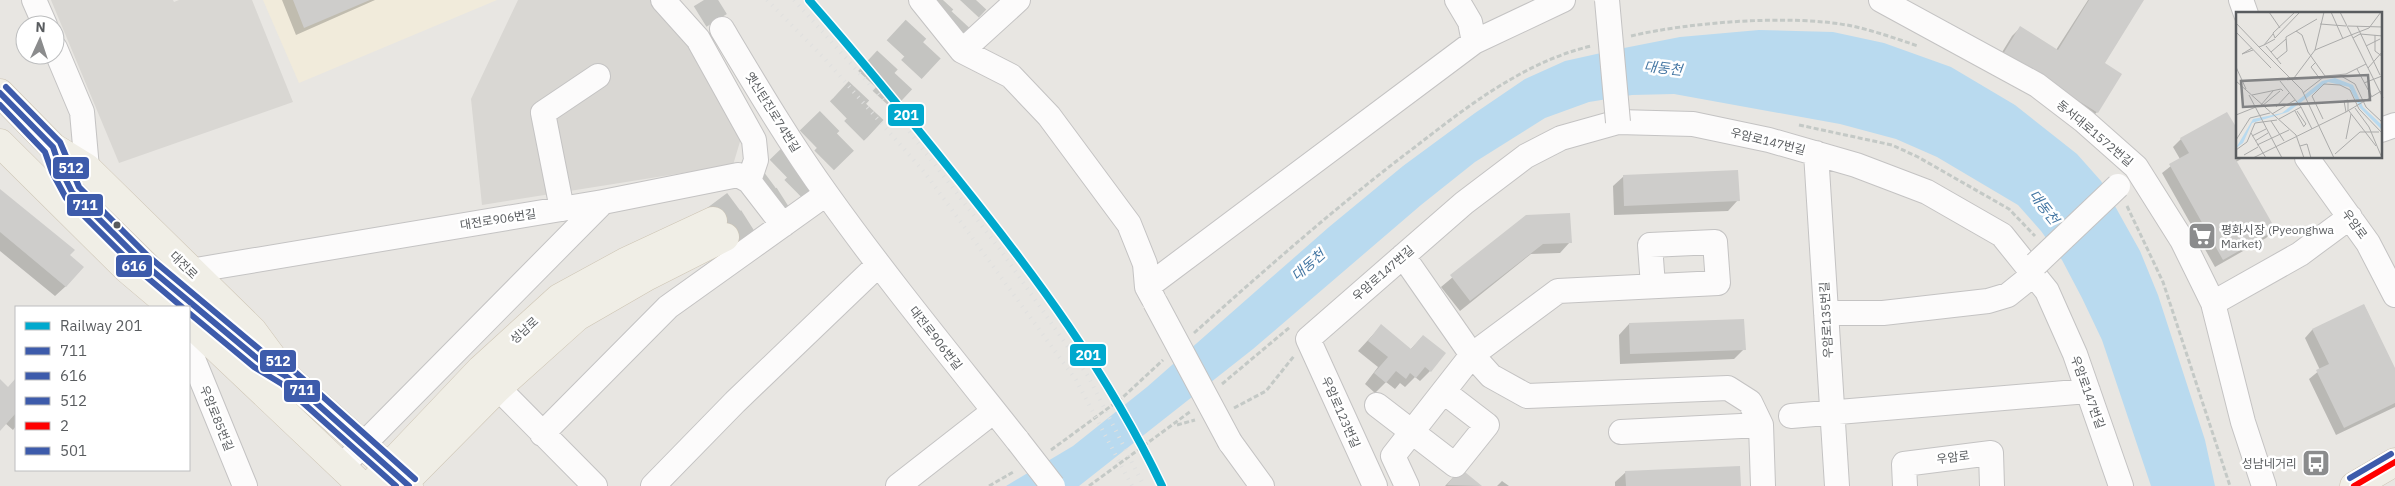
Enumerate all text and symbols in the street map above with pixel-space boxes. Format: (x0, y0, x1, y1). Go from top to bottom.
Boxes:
inset map (2236, 12, 2382, 159)
north arrow (15, 15, 65, 65)
text: N (35, 18, 46, 36)
water label: 대동천 (1643, 57, 1684, 79)
street label: 옛신탄진로74번길 (742, 69, 804, 155)
street label: 동서대로1572번길 (2054, 97, 2136, 169)
line badge: 201 (887, 103, 925, 127)
text: 201 (893, 106, 919, 124)
street label: 우암로147번길 (1729, 124, 1807, 158)
line badge: 512 (52, 156, 90, 180)
text: 512 (58, 159, 84, 177)
water label: 대동천 (2025, 186, 2064, 229)
line badge: 711 (66, 193, 104, 217)
text: 711 (72, 196, 98, 214)
street label: 대전로906번길 (459, 206, 537, 232)
street label: 우암로 (2339, 206, 2371, 242)
unlabelled marker (112, 220, 122, 230)
supermarket icon: 평화시장 (Pyeonghwa Market) (2187, 221, 2217, 251)
place label: 평화시장 (Pyeonghwa Market) (2221, 222, 2335, 251)
street label: 우암로147번길 (1349, 242, 1417, 304)
water label: 대동천 (1288, 245, 1329, 284)
street label: 대전로 (167, 248, 201, 282)
line badge: 616 (115, 254, 153, 278)
text: 616 (121, 257, 147, 275)
street label: 우암로135번길 (1817, 281, 1835, 359)
street label: 대전로906번길 (906, 303, 966, 373)
legend (15, 306, 190, 471)
street label: 성남로 (507, 313, 541, 347)
text: Railway 201 (60, 316, 143, 335)
text: 711 (60, 341, 87, 360)
line badge: 201 (1069, 343, 1107, 367)
text: 201 (1075, 346, 1101, 364)
line badge: 512 (259, 349, 297, 373)
text: 512 (265, 352, 291, 370)
street label: 우암로147번길 (2068, 353, 2108, 431)
text: 616 (60, 366, 87, 385)
street label: 우암로123번길 (1319, 374, 1363, 450)
line badge: 711 (283, 379, 321, 403)
text: 711 (289, 381, 315, 399)
street label: 우암로85번길 (197, 383, 237, 453)
text: 512 (60, 391, 87, 410)
text: 2 (60, 416, 69, 435)
text: 501 (60, 441, 87, 460)
street label: 우암로 (1936, 448, 1970, 466)
bus stop icon: 성남네거리 (2301, 448, 2331, 478)
place label: 성남네거리 (2242, 456, 2297, 471)

